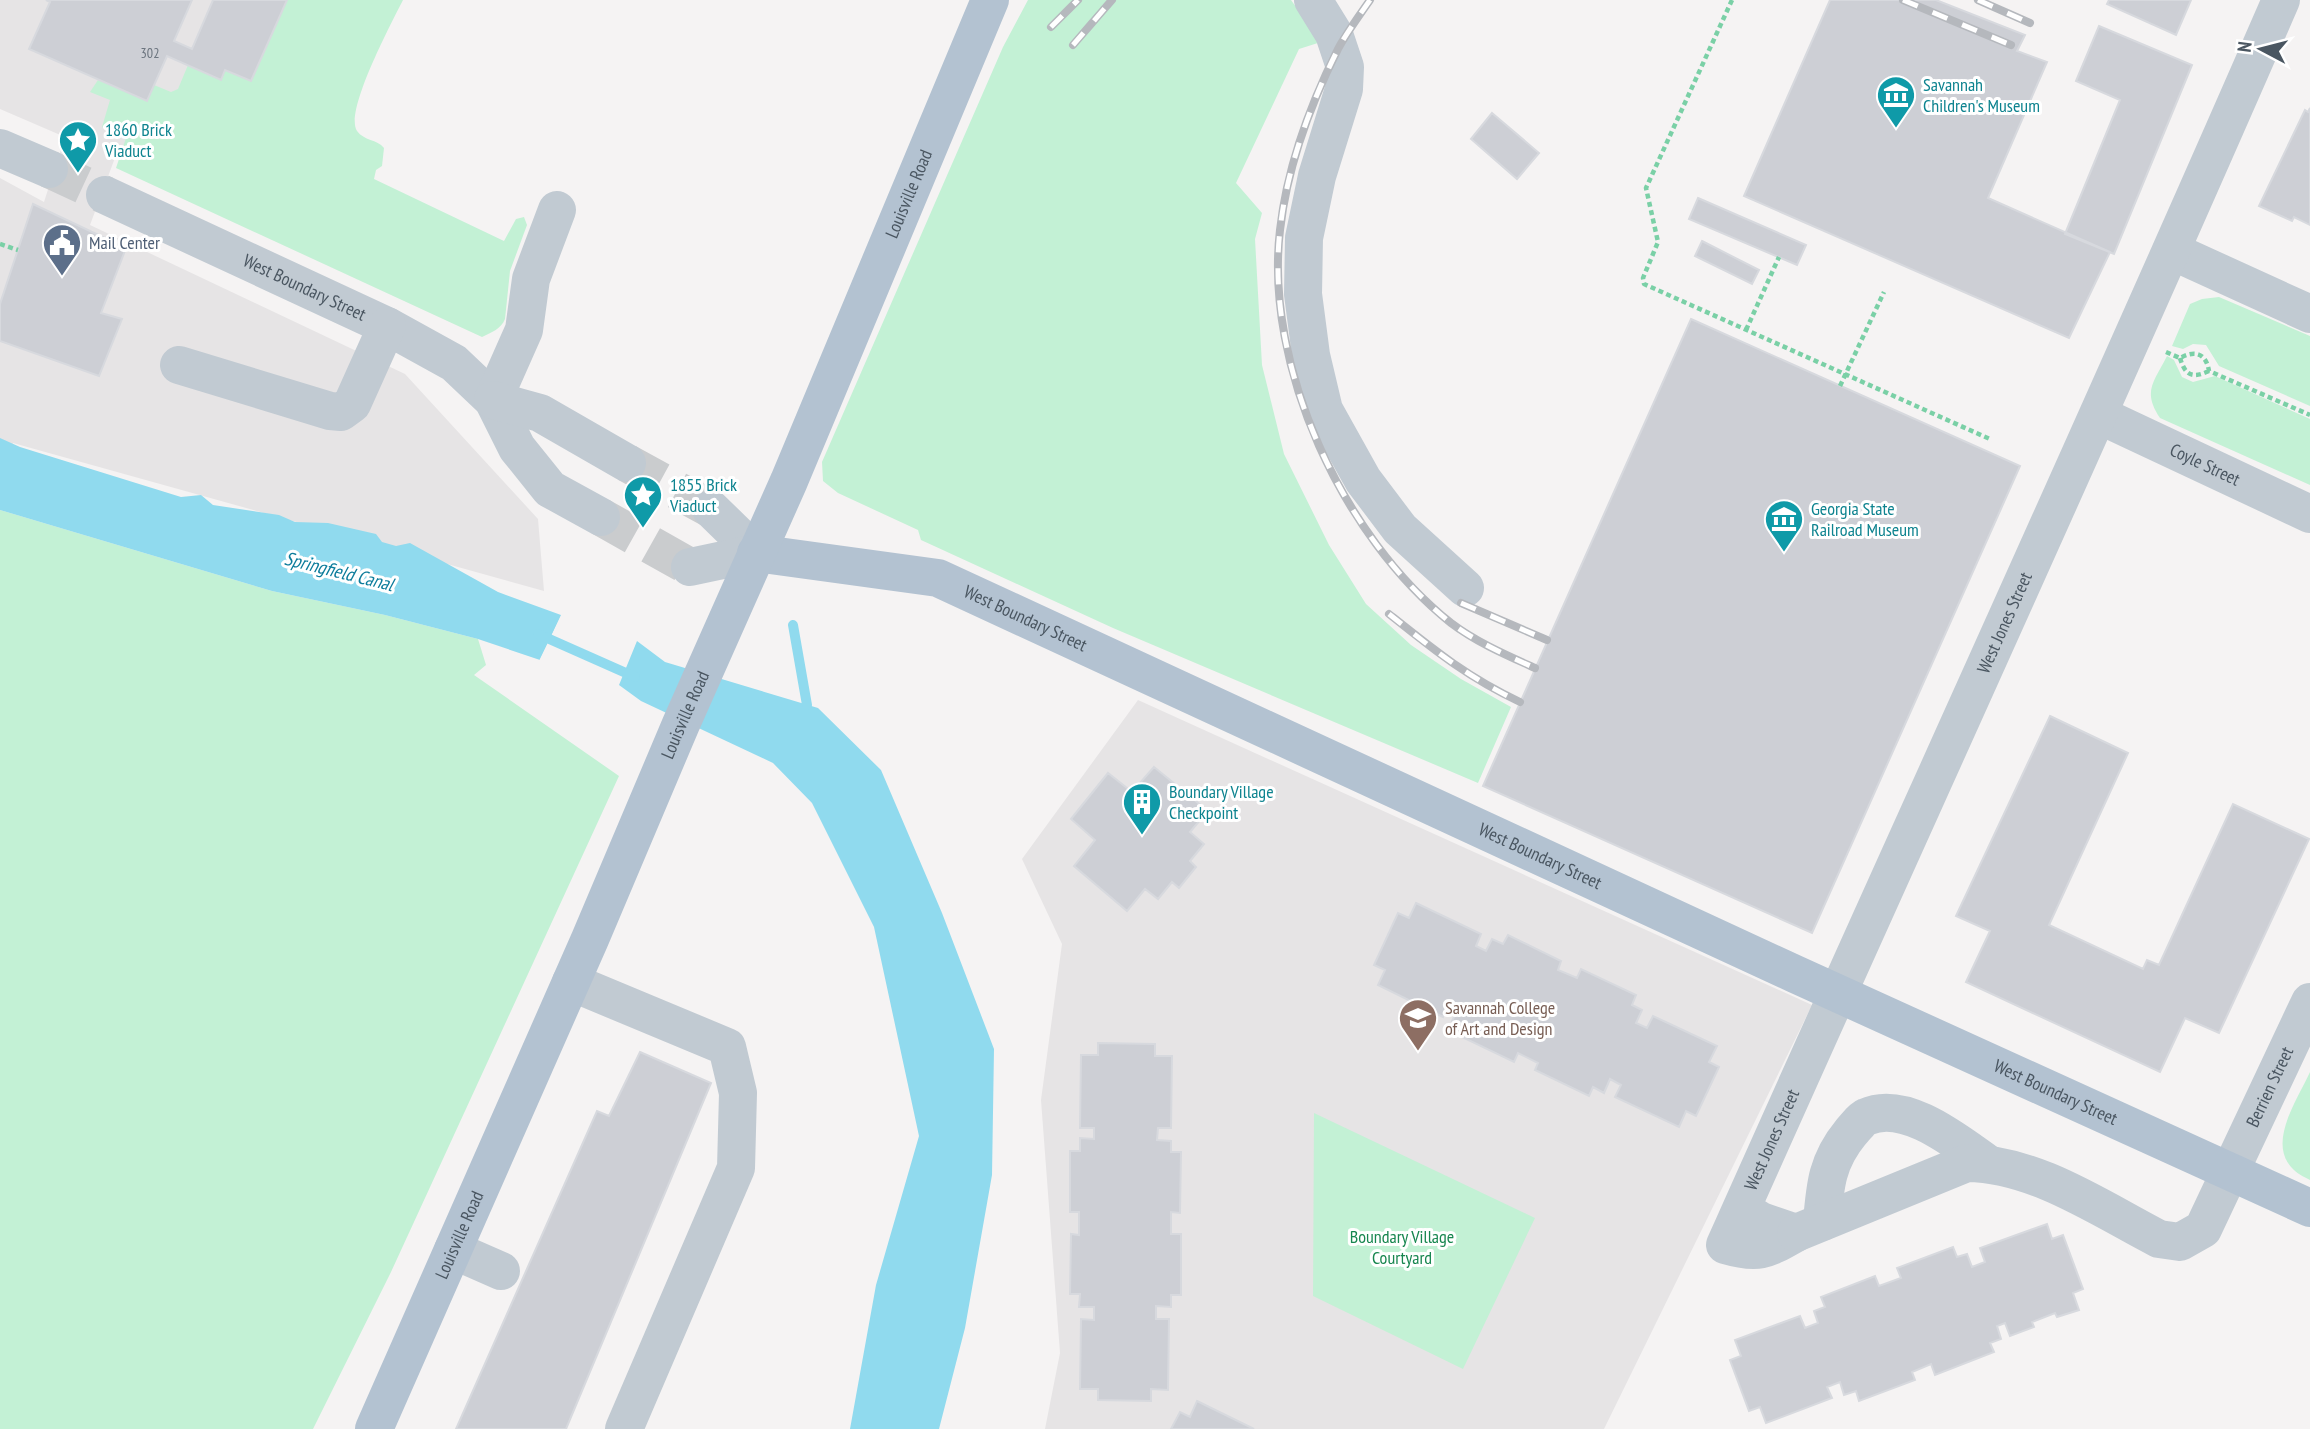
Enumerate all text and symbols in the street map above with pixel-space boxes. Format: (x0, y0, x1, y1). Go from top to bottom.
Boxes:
north arrow (2226, 14, 2296, 84)
text: N (2232, 40, 2257, 53)
house number: 302 (141, 44, 159, 62)
place label: Savannah Children's Museum (1923, 73, 2040, 117)
museum icon: Savannah Children's Museum (1875, 74, 1917, 129)
place label: 1860 Brick Viaduct (104, 118, 172, 162)
place icon: 1860 Brick Viaduct (57, 119, 99, 174)
street label: Louisville Road (880, 146, 937, 241)
public building icon: Mail Center (41, 222, 83, 277)
place label: Mail Center (89, 231, 160, 254)
street label: West Boundary Street (240, 249, 370, 326)
street label: Coyle Street (2166, 438, 2244, 491)
place label: 1855 Brick Viaduct (669, 473, 737, 517)
place icon: 1855 Brick Viaduct (622, 474, 664, 529)
place label: Georgia State Railroad Museum (1811, 497, 1919, 541)
museum icon: Georgia State Railroad Museum (1763, 498, 1805, 553)
water label: Springfield Canal (282, 546, 398, 597)
street label: West Jones Street (1971, 568, 2037, 677)
street label: West Boundary Street (960, 580, 1091, 656)
street label: Louisville Road (656, 667, 714, 762)
place label: Boundary Village Checkpoint (1169, 780, 1274, 824)
building icon: Boundary Village Checkpoint (1121, 781, 1163, 836)
street label: West Boundary Street (1475, 817, 1606, 894)
place label: Savannah College of Art and Design (1445, 996, 1555, 1040)
school or university icon: Savannah College of Art and Design (1397, 997, 1439, 1052)
street label: Berrien Street (2241, 1043, 2298, 1131)
street label: West Boundary Street (1990, 1054, 2121, 1130)
street label: West Jones Street (1739, 1085, 1804, 1194)
street label: Louisville Road (430, 1187, 488, 1282)
park label: Boundary Village Courtyard (1350, 1225, 1454, 1269)

